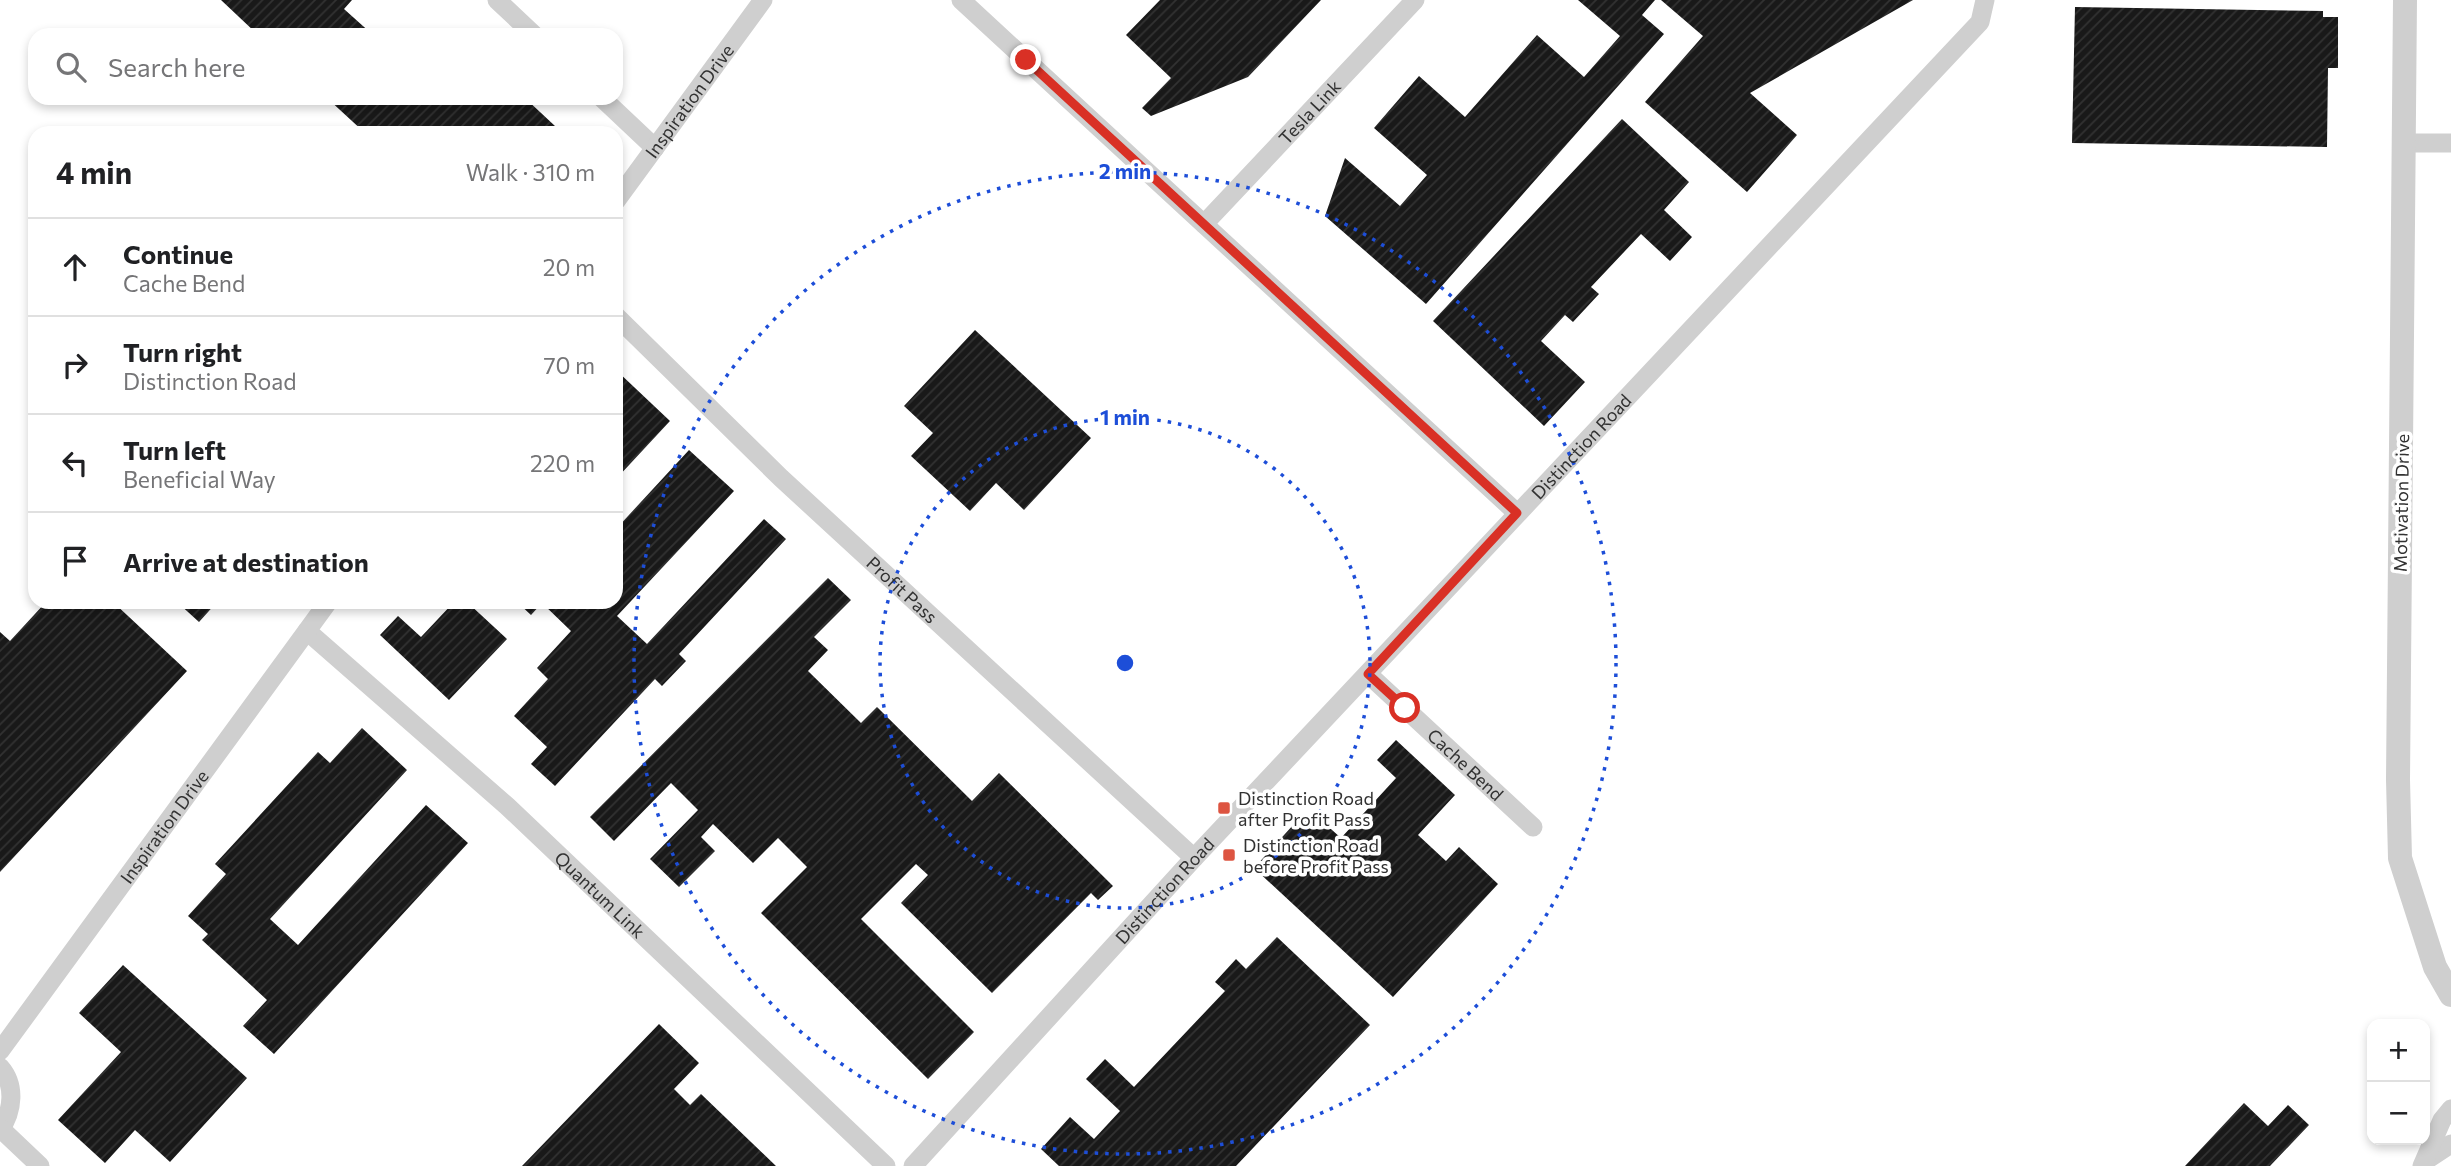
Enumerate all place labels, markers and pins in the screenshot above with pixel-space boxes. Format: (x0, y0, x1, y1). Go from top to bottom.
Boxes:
centre of rings (1113, 651, 1137, 675)
place label: Distinction Road after Profit Pass (1238, 787, 1374, 830)
marker: Distinction Road after Profit Pass (1216, 800, 1232, 816)
place label: Distinction Road before Profit Pass (1243, 834, 1389, 877)
marker: Distinction Road before Profit Pass (1221, 847, 1237, 863)

